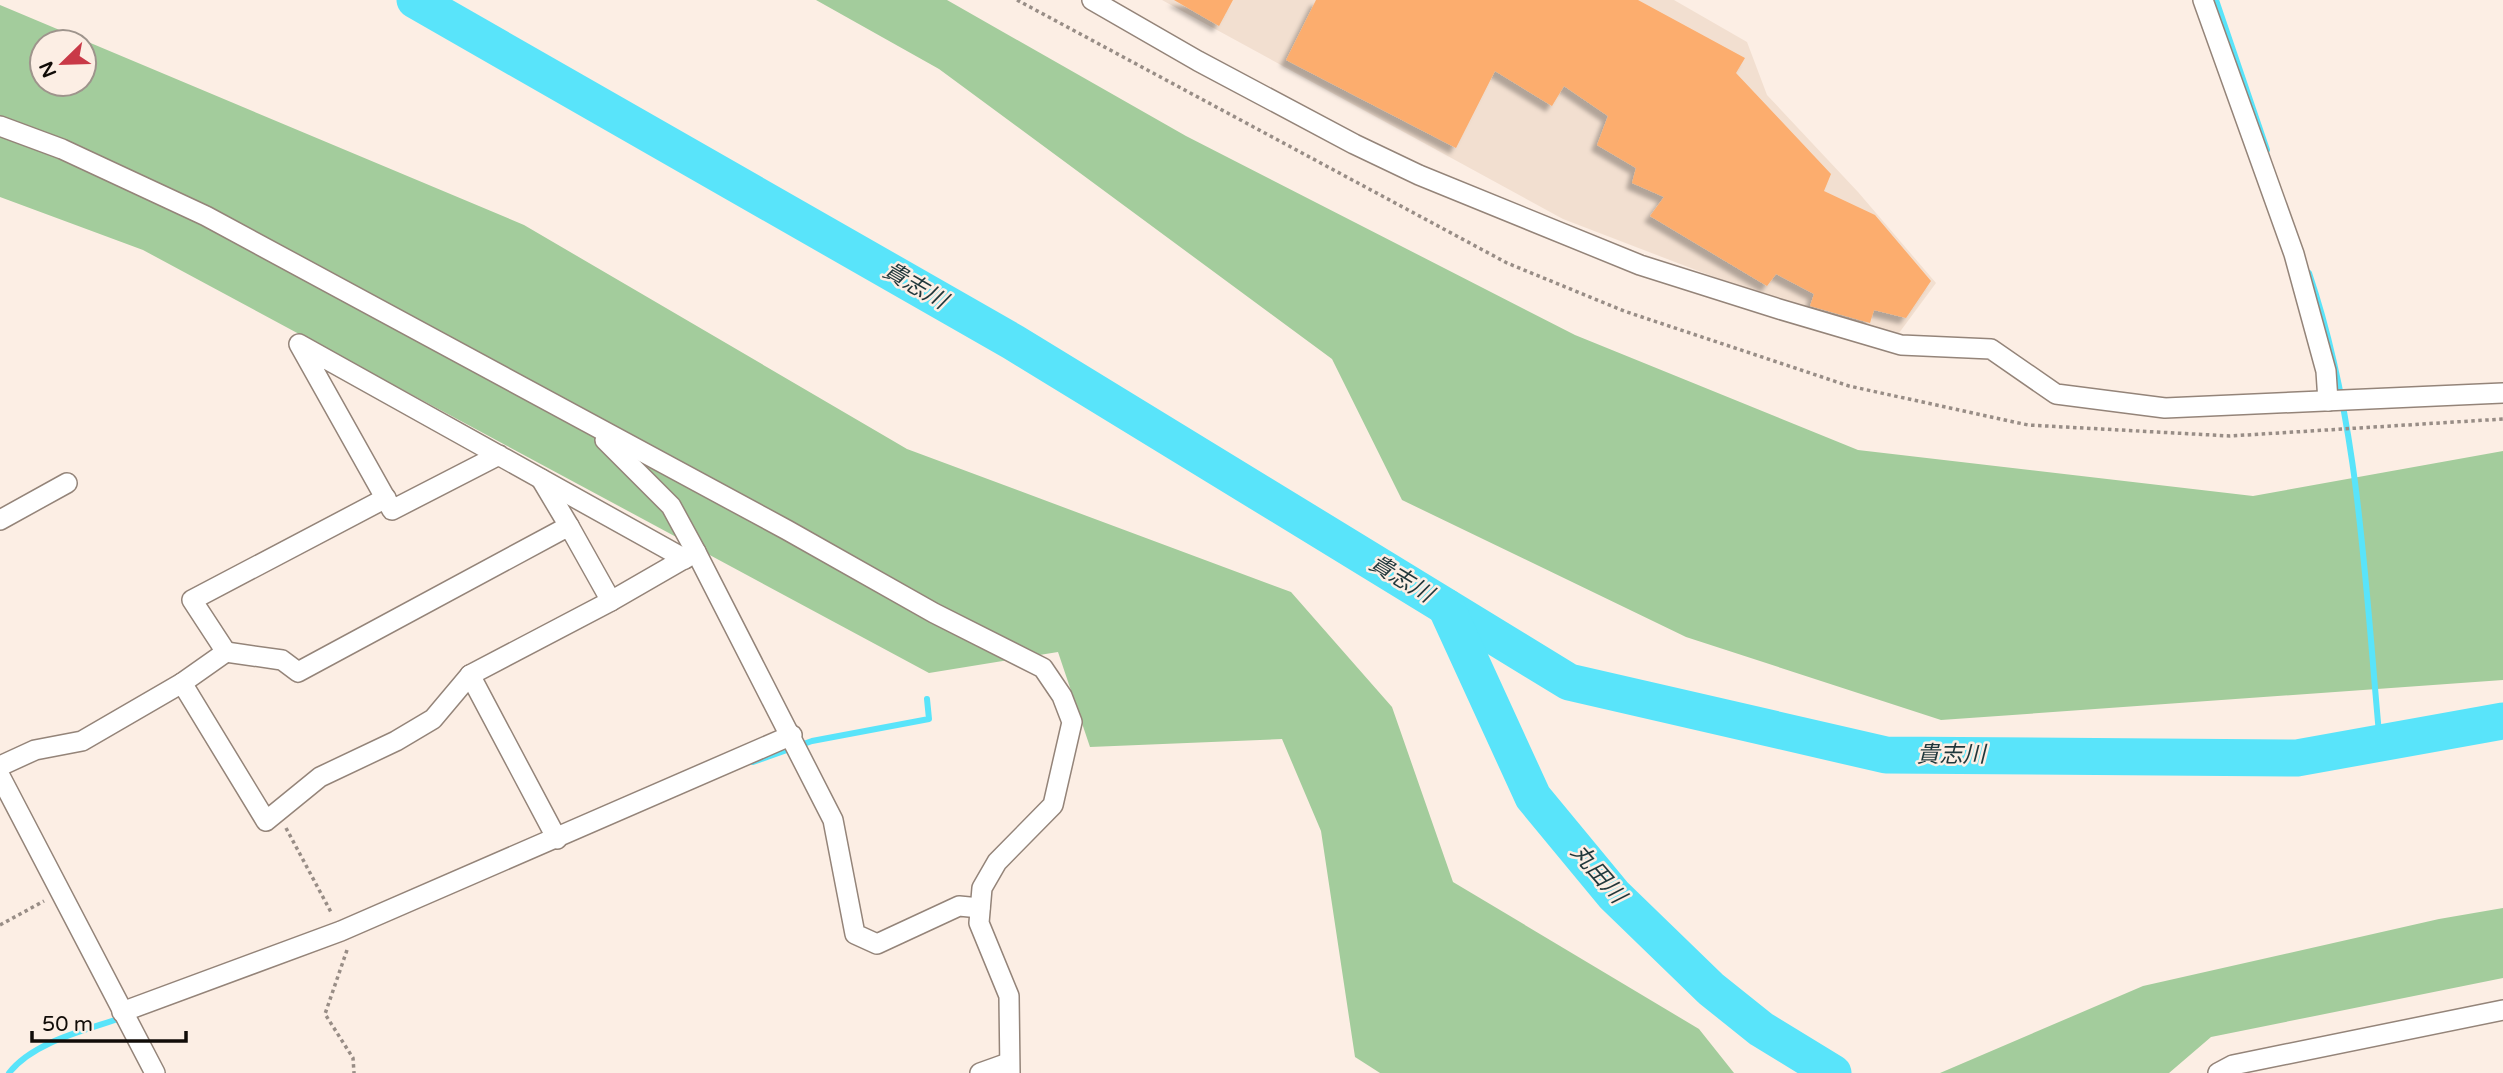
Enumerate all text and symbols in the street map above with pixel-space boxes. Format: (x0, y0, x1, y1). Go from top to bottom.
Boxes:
north arrow (28, 28, 98, 98)
text: N (35, 58, 61, 81)
water label: 貴志川 (878, 257, 954, 317)
water label: 貴志川 (1364, 549, 1440, 610)
water label: 貴志川 (1917, 741, 1989, 769)
water label: 丸田川 (1565, 839, 1633, 911)
scale bar (32, 1000, 186, 1044)
text: 50 m (42, 1012, 93, 1037)

